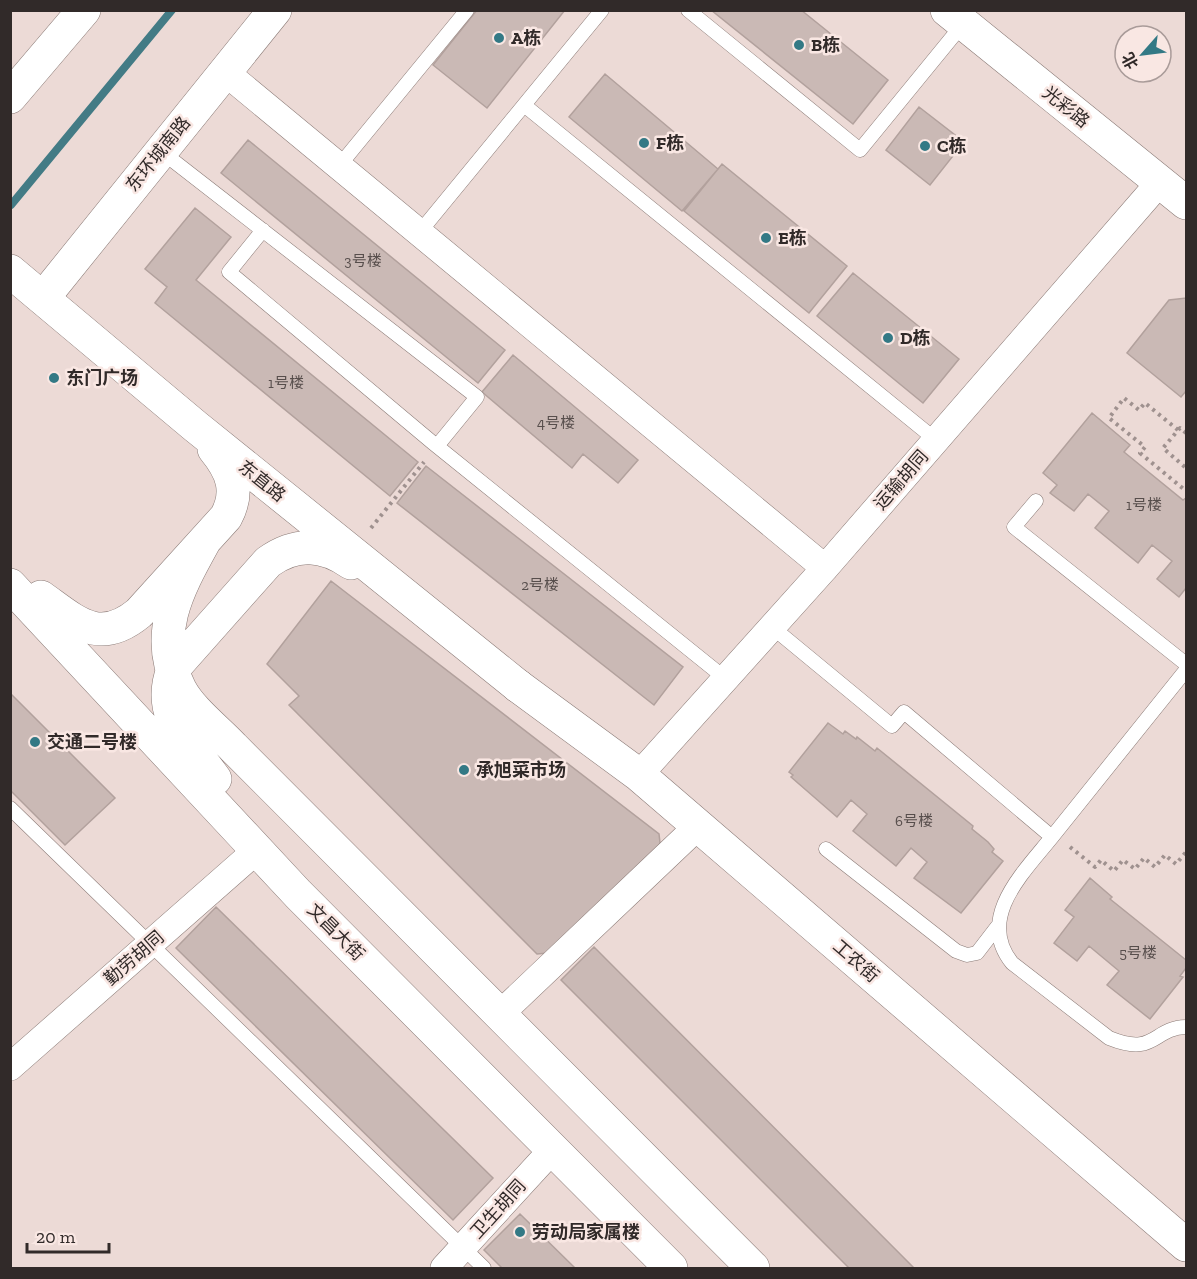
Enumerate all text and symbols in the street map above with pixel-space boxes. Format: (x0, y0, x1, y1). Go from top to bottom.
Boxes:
north arrow (1113, 24, 1173, 84)
place label: A栋 (511, 27, 541, 49)
marker: A栋 (492, 31, 506, 45)
place label: B栋 (811, 34, 840, 56)
marker: B栋 (792, 38, 806, 52)
text: 北 (1118, 49, 1142, 72)
street label: 光彩路 (1038, 81, 1094, 133)
street label: 东环城南路 (121, 112, 195, 196)
place label: F栋 (656, 132, 684, 154)
place label: C栋 (937, 135, 967, 157)
marker: F栋 (637, 136, 651, 150)
marker: C栋 (918, 139, 932, 153)
place label: E栋 (778, 227, 807, 249)
marker: E栋 (759, 231, 773, 245)
house number: 3号楼 (344, 252, 382, 270)
place label: D栋 (900, 327, 931, 349)
marker: D栋 (881, 331, 895, 345)
place label: 东门广场 (66, 367, 138, 389)
marker: 东门广场 (47, 371, 61, 385)
house number: 1号楼 (268, 374, 304, 392)
house number: 4号楼 (537, 414, 575, 432)
street label: 运输胡同 (869, 446, 933, 514)
street label: 东直路 (234, 455, 290, 507)
house number: 1号楼 (1126, 496, 1162, 514)
house number: 2号楼 (521, 576, 559, 594)
place label: 交通二号楼 (47, 731, 137, 753)
marker: 交通二号楼 (28, 735, 42, 749)
place label: 承旭菜市场 (476, 759, 566, 781)
marker: 承旭菜市场 (457, 763, 471, 777)
house number: 6号楼 (895, 812, 933, 830)
street label: 文昌大街 (303, 899, 369, 965)
street label: 勤劳胡同 (100, 926, 168, 990)
street label: 工农街 (828, 935, 884, 987)
house number: 5号楼 (1119, 944, 1157, 962)
street label: 卫生胡同 (466, 1175, 530, 1243)
scale bar (27, 1216, 110, 1254)
place label: 劳动局家属楼 (532, 1221, 640, 1243)
marker: 劳动局家属楼 (513, 1225, 527, 1239)
text: 20 m (36, 1226, 76, 1248)

